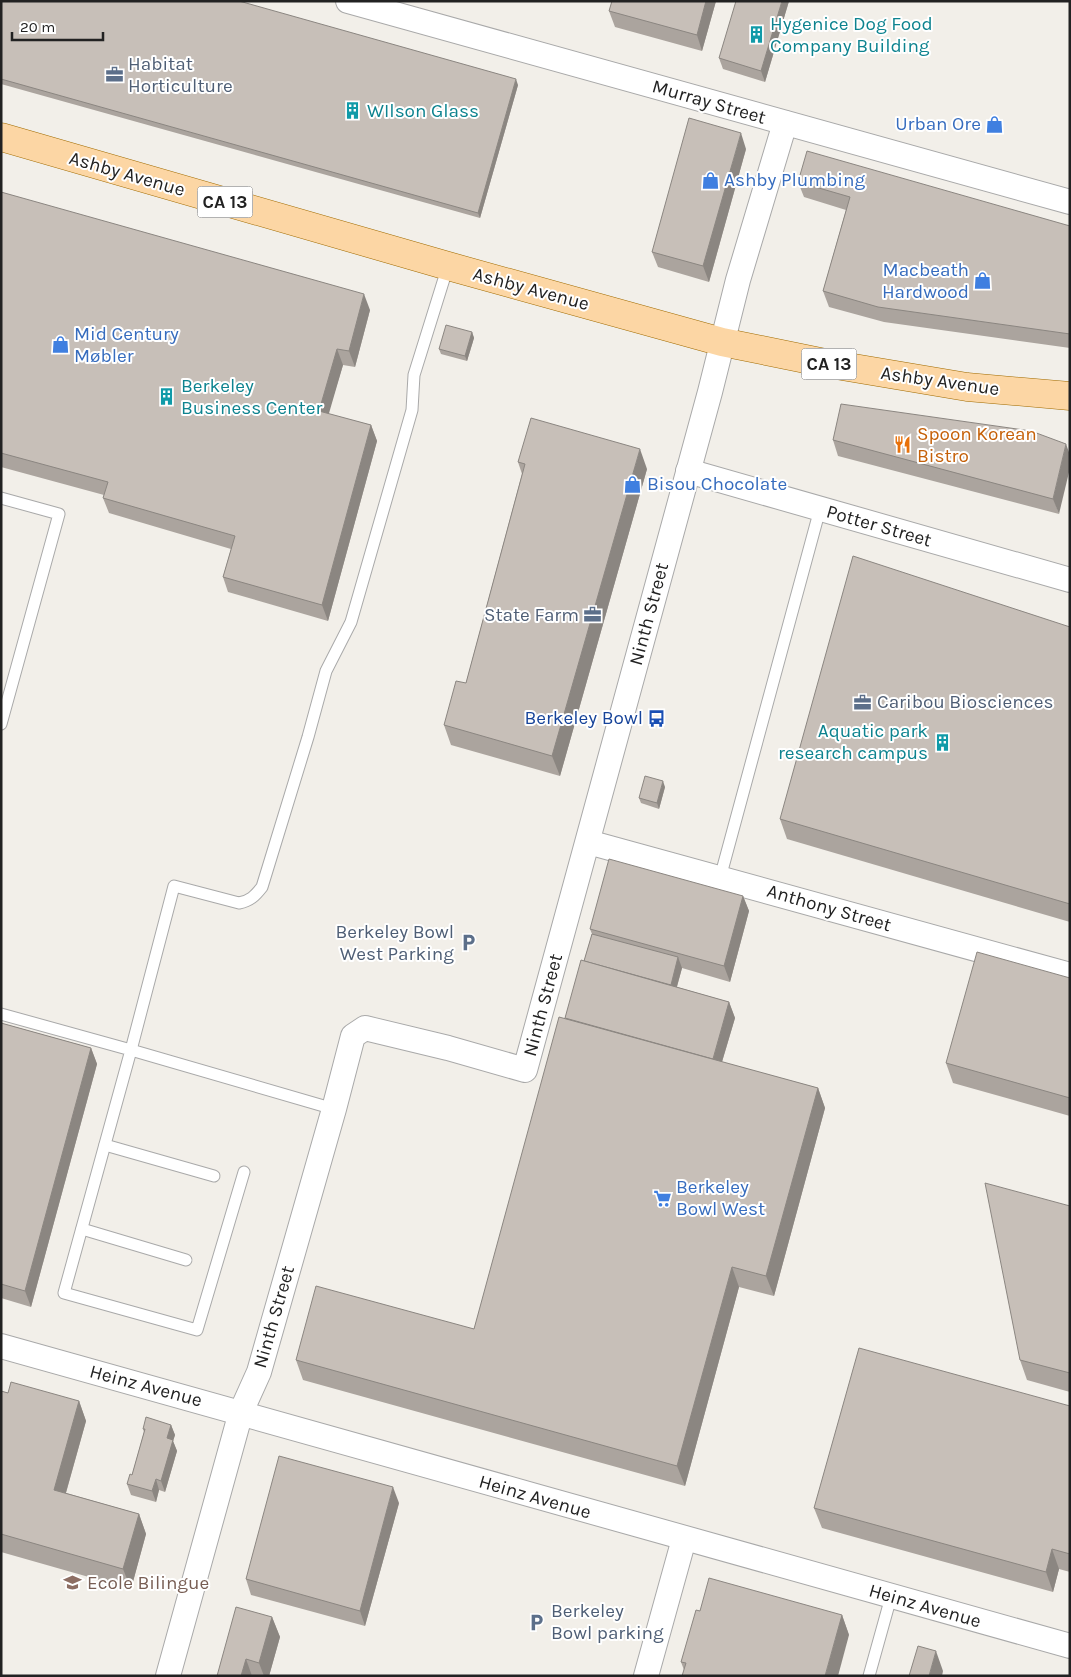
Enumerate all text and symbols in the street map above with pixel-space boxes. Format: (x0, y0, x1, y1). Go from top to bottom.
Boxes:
scale bar (12, 10, 104, 42)
place label: Hygenice Dog Food Company Building (770, 13, 933, 57)
text: 20 m (20, 18, 55, 36)
building icon: Hygenice Dog Food Company Building (746, 25, 766, 45)
place label: Habitat Horticulture (128, 53, 233, 97)
office icon: Habitat Horticulture (104, 65, 124, 85)
street label: Murray Street (650, 75, 768, 129)
place label: WIlson Glass (367, 100, 479, 122)
building icon: WIlson Glass (343, 101, 363, 121)
place label: Urban Ore (895, 113, 981, 135)
shop icon: Urban Ore (985, 114, 1005, 134)
street label: Ashby Avenue (67, 147, 187, 201)
place label: Ashby Plumbing (724, 169, 865, 191)
shop icon: Ashby Plumbing (700, 170, 720, 190)
road number: CA 13 (198, 186, 252, 218)
place label: Macbeath Hardwood (882, 259, 969, 303)
street label: Ashby Avenue (470, 263, 592, 315)
shop icon: Macbeath Hardwood (973, 271, 993, 291)
place label: Mid Century Møbler (74, 323, 179, 367)
shop icon: Mid Century Møbler (50, 335, 70, 355)
road number: CA 13 (802, 348, 856, 379)
street label: Ashby Avenue (879, 362, 1001, 400)
place label: Berkeley Business Center (181, 375, 322, 419)
building icon: Berkeley Business Center (157, 387, 177, 407)
place label: Spoon Korean Bistro (917, 423, 1037, 467)
restaurant icon: Spoon Korean Bistro (893, 435, 913, 455)
place label: Bisou Chocolate (647, 473, 787, 495)
shop icon: Bisou Chocolate (623, 474, 643, 494)
street label: Potter Street (824, 500, 934, 552)
street label: Ninth Street (625, 560, 673, 668)
place label: State Farm (484, 604, 579, 626)
office icon: State Farm (583, 605, 603, 625)
place label: Caribou Biosciences (877, 691, 1053, 713)
office icon: Caribou Biosciences (853, 692, 873, 712)
place label: Berkeley Bowl (524, 707, 643, 729)
bus stop icon: Berkeley Bowl (647, 708, 667, 728)
place label: Aquatic park research campus (778, 720, 928, 764)
building icon: Aquatic park research campus (932, 732, 952, 752)
street label: Anthony Street (764, 880, 894, 936)
place label: Berkeley Bowl West Parking (335, 921, 454, 965)
parking icon: Berkeley Bowl West Parking (458, 933, 478, 953)
street label: Ninth Street (519, 951, 567, 1059)
place label: Berkeley Bowl West (676, 1176, 765, 1220)
supermarket icon: Berkeley Bowl West (652, 1188, 672, 1208)
street label: Ninth Street (249, 1263, 299, 1371)
street label: Heinz Avenue (87, 1360, 205, 1412)
street label: Heinz Avenue (476, 1470, 594, 1524)
place label: Ecole Bilingue (87, 1572, 209, 1594)
school or university icon: Ecole Bilingue (63, 1573, 83, 1593)
street label: Heinz Avenue (866, 1579, 984, 1633)
place label: Berkeley Bowl parking (551, 1600, 664, 1644)
parking icon: Berkeley Bowl parking (527, 1612, 547, 1632)

